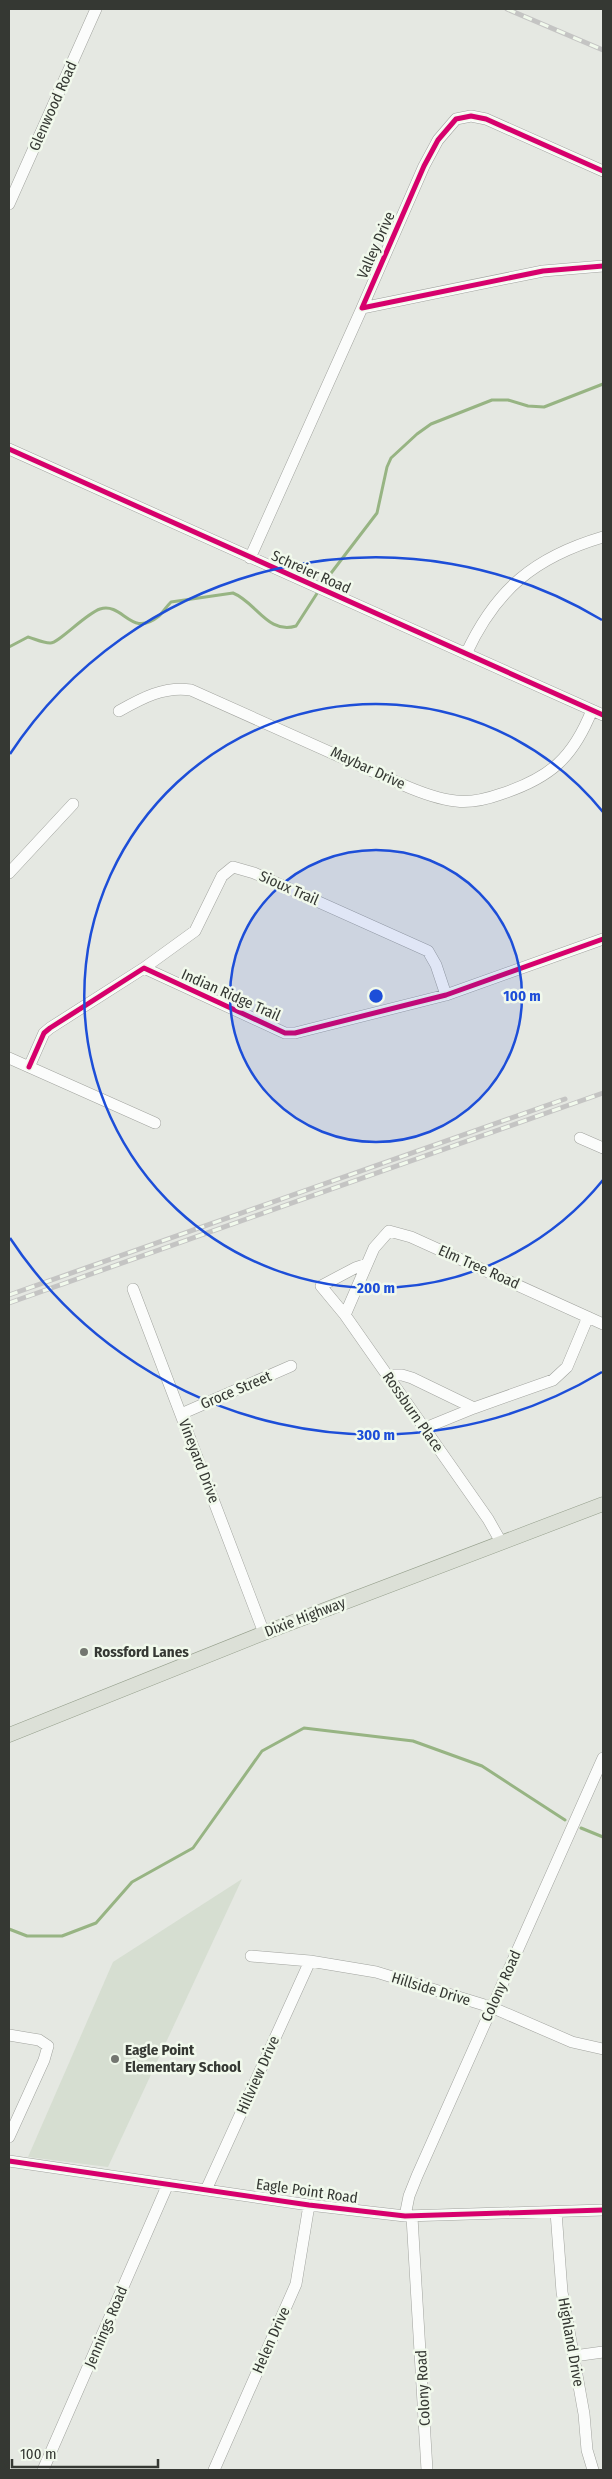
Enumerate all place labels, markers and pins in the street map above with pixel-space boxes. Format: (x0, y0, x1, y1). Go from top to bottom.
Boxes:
centre of rings (367, 987, 385, 1005)
place label: Rossford Lanes (94, 1643, 189, 1661)
marker: Rossford Lanes (78, 1646, 90, 1658)
place label: Eagle Point Elementary School (125, 2041, 242, 2076)
marker: Eagle Point Elementary School (109, 2053, 121, 2065)

